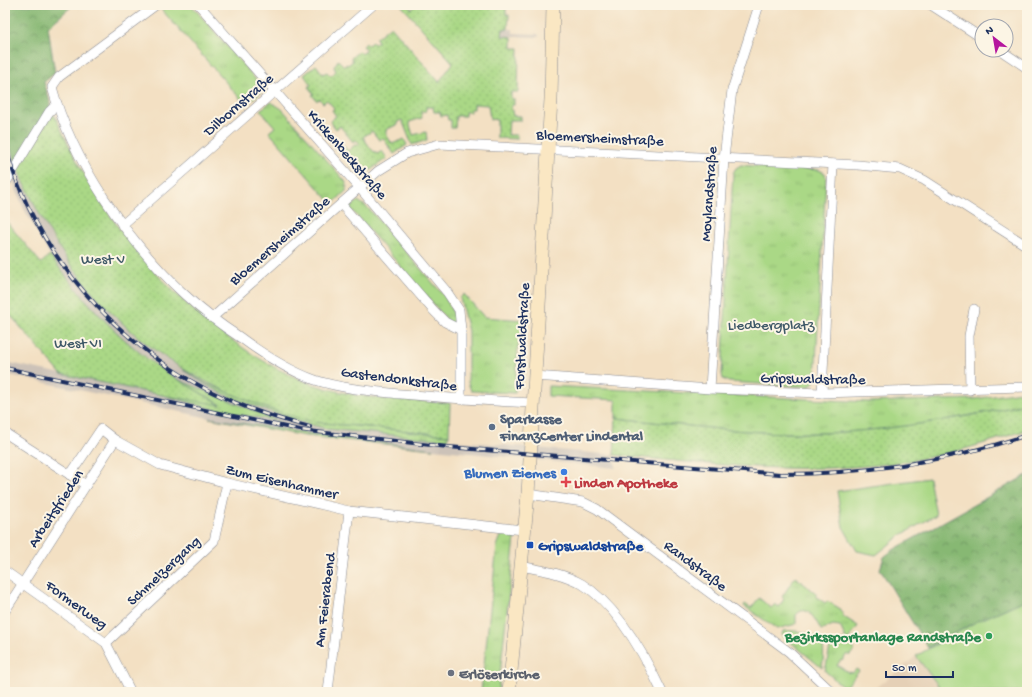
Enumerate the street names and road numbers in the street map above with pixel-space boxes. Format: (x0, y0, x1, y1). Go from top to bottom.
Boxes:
street label: Dilbornstraße (200, 70, 278, 141)
street label: Krickenbeckstraße (303, 107, 391, 204)
street label: Bloemersheimstraße (535, 127, 664, 151)
street label: Moylandstraße (698, 146, 722, 242)
street label: Bloemersheimstraße (226, 193, 335, 291)
street label: Forstwaldstraße (511, 282, 535, 391)
street label: Gastendonkstraße (340, 364, 458, 396)
street label: Gripswaldstraße (760, 370, 866, 390)
street label: Zum Eisenhammer (224, 461, 341, 505)
street label: Arbeitsfrieden (25, 467, 89, 551)
street label: Schmelzergang (124, 533, 205, 610)
street label: Randstraße (660, 537, 730, 596)
street label: Am Feierabend (311, 551, 341, 648)
street label: Formerweg (40, 576, 110, 634)

